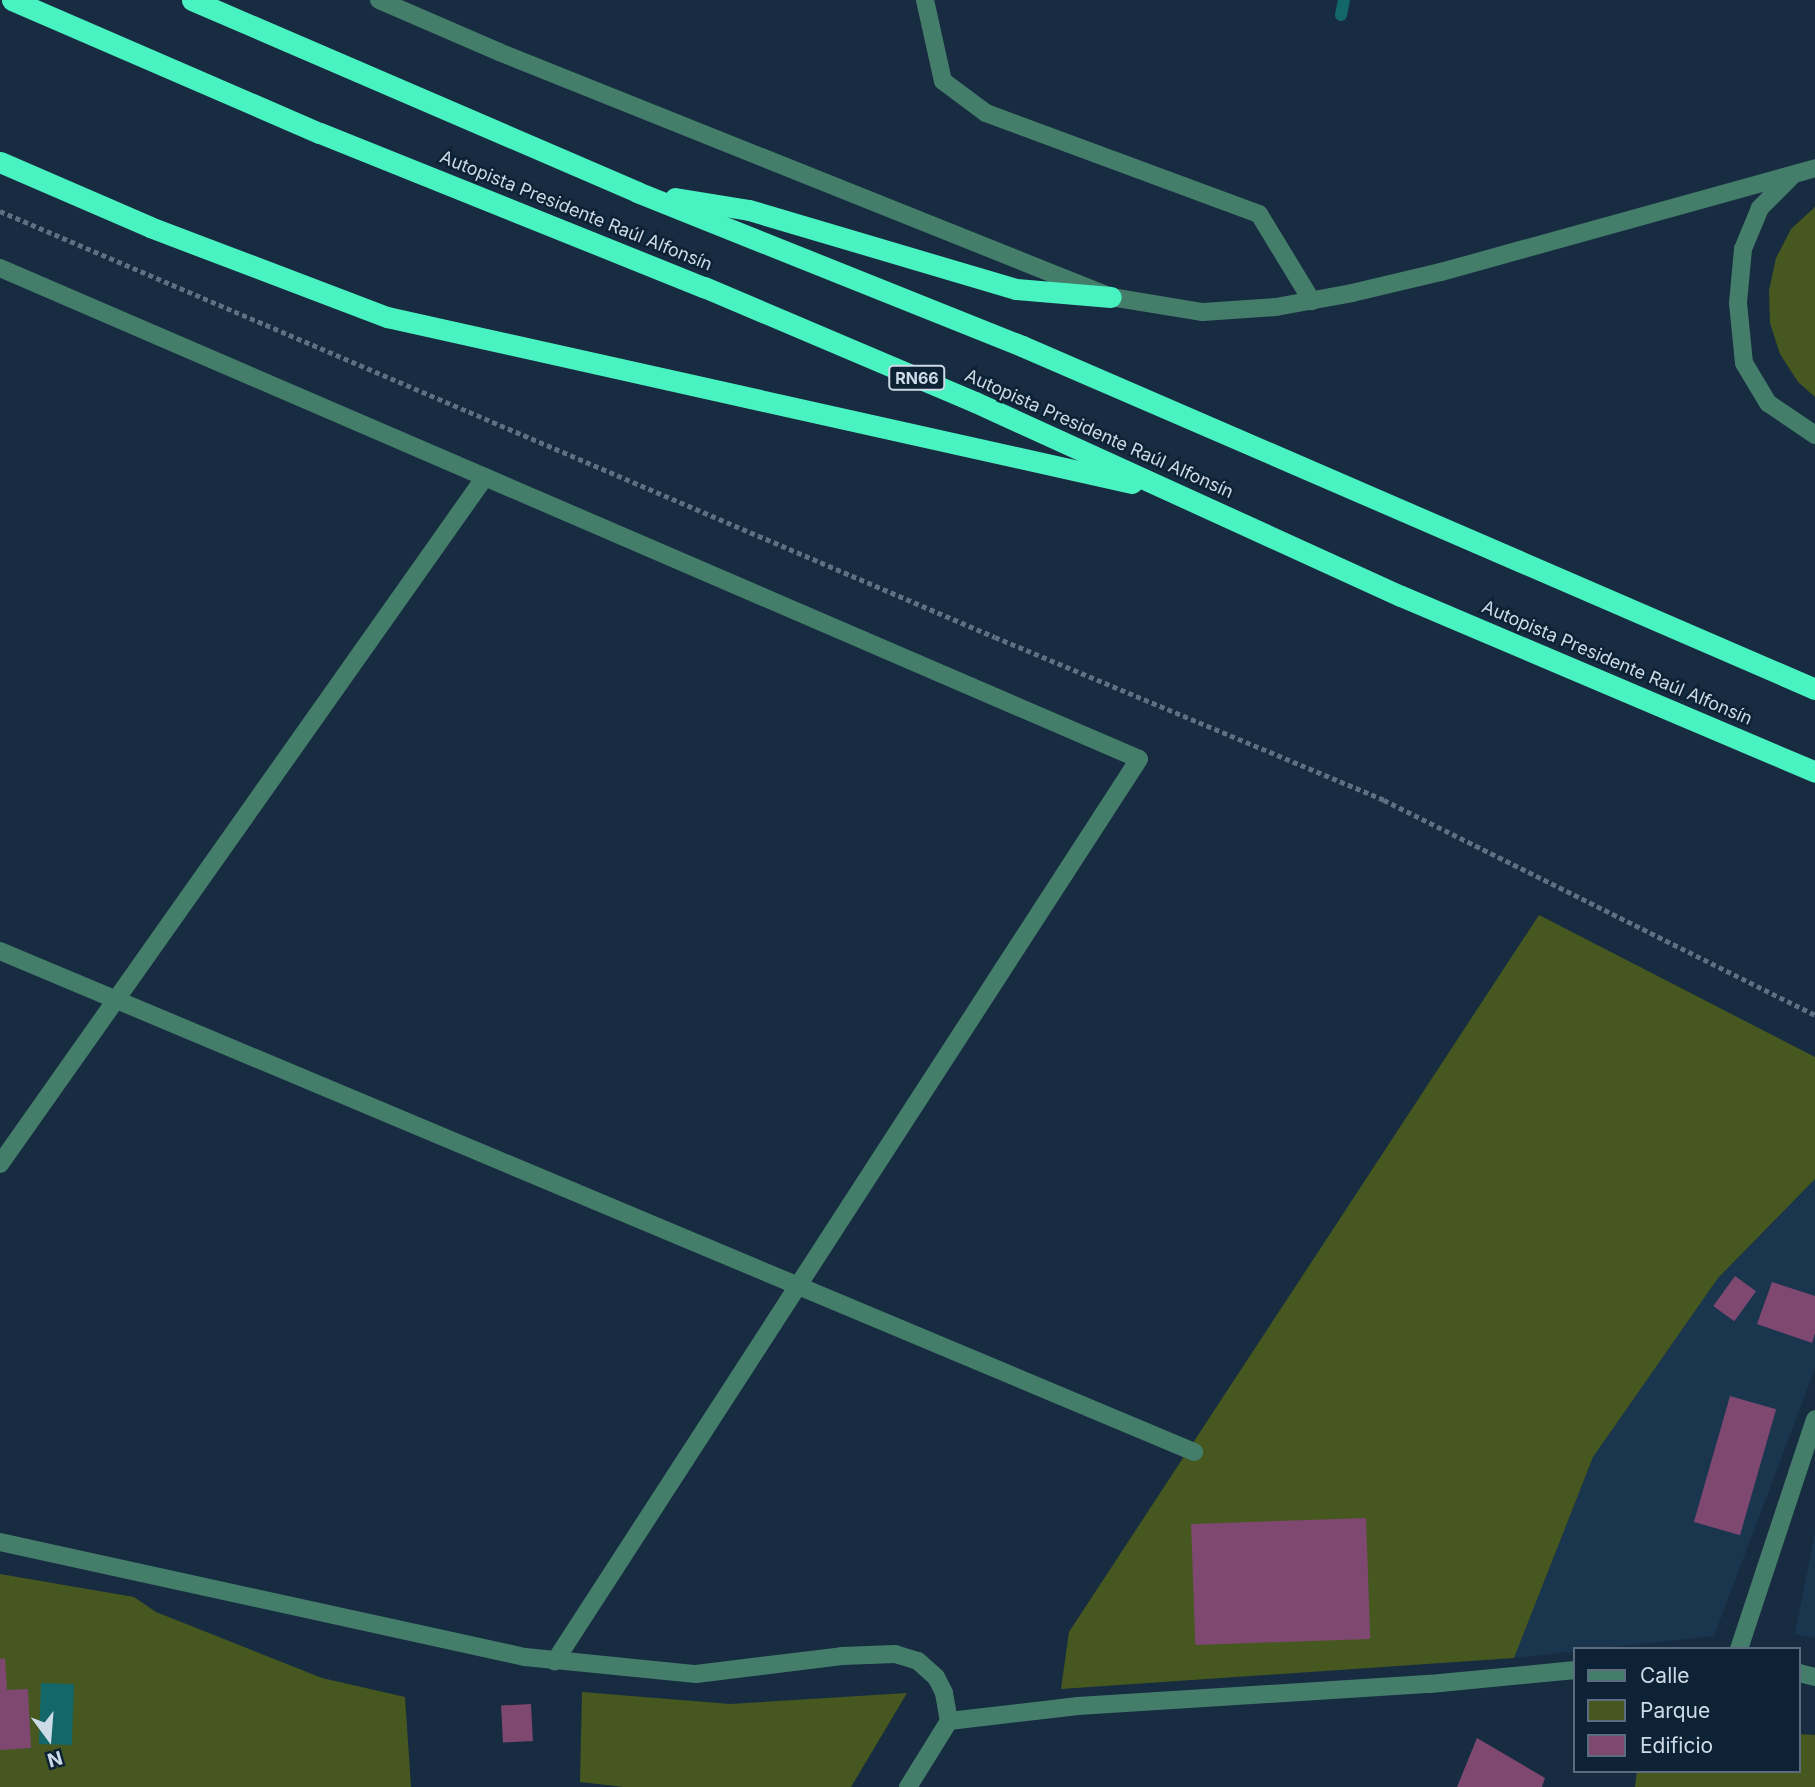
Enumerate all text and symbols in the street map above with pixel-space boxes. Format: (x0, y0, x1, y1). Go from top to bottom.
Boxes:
street label: Autopista Presidente Raúl Alfonsín (437, 146, 715, 276)
street label: Autopista Presidente Raúl Alfonsín (961, 365, 1237, 503)
road number: RN66 (887, 366, 947, 390)
street label: Autopista Presidente Raúl Alfonsín (1478, 596, 1756, 730)
legend (1574, 1647, 1801, 1773)
text: Calle (1640, 1663, 1690, 1688)
text: Parque (1640, 1698, 1710, 1723)
north arrow (14, 1703, 84, 1773)
text: Edificio (1640, 1733, 1713, 1758)
text: N (45, 1746, 65, 1772)

